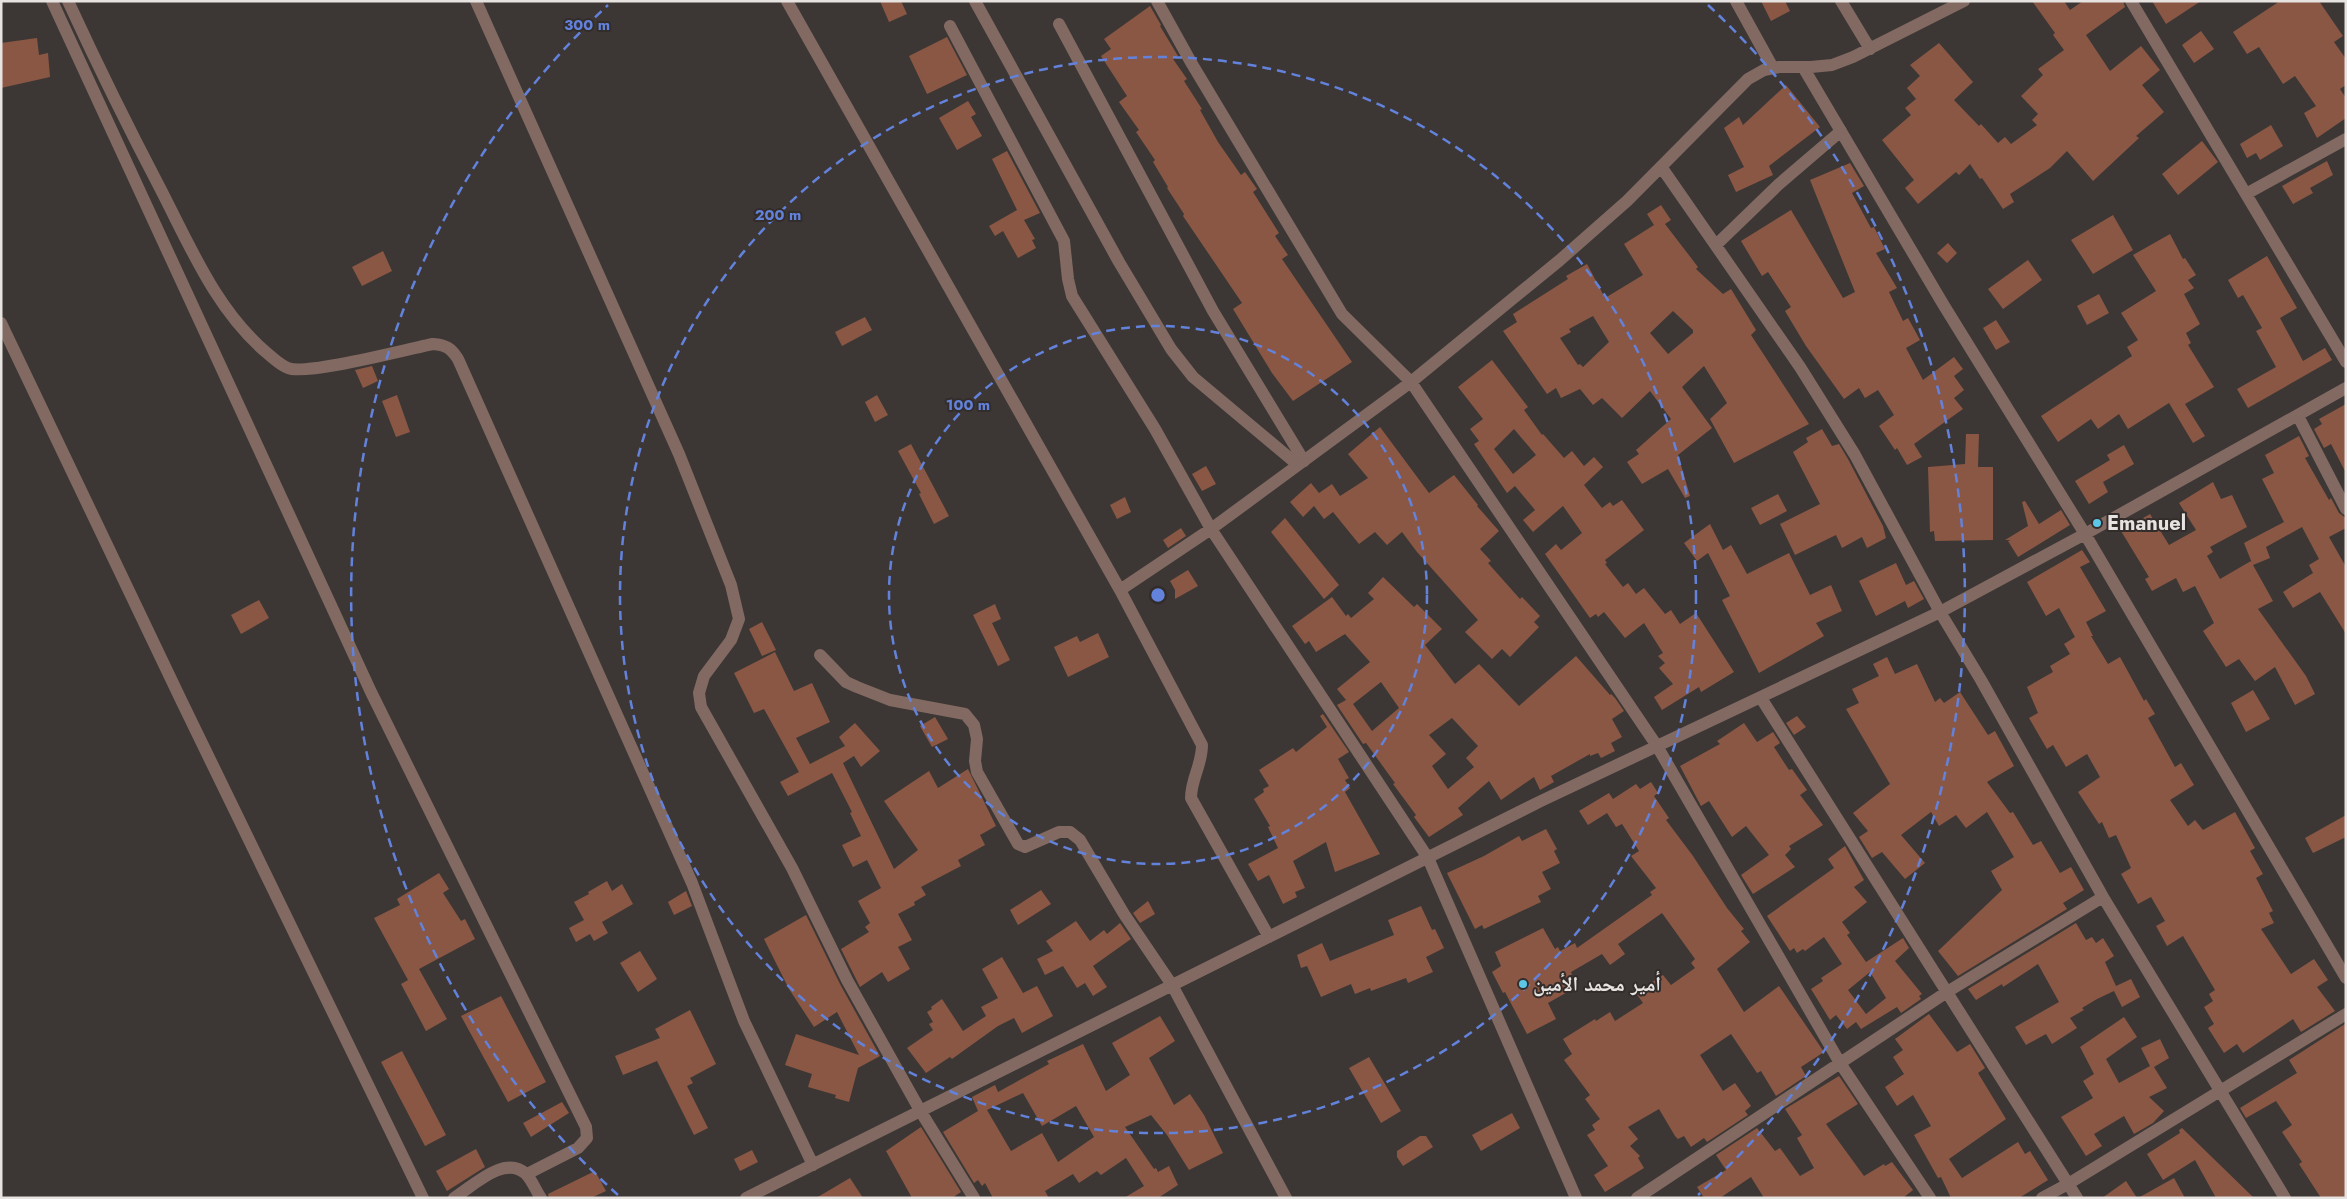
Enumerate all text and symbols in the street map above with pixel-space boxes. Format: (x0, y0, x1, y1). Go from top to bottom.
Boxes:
text: 300 m (564, 14, 610, 36)
text: 200 m (755, 204, 801, 226)
text: 100 m (946, 394, 990, 416)
place label: Emanuel (2107, 509, 2186, 538)
marker: Emanuel (2091, 517, 2103, 529)
centre of rings (1149, 586, 1167, 604)
place label: أمير محمد الأمين (1533, 970, 1661, 999)
marker: أمير محمد الأمين (1517, 978, 1529, 990)

